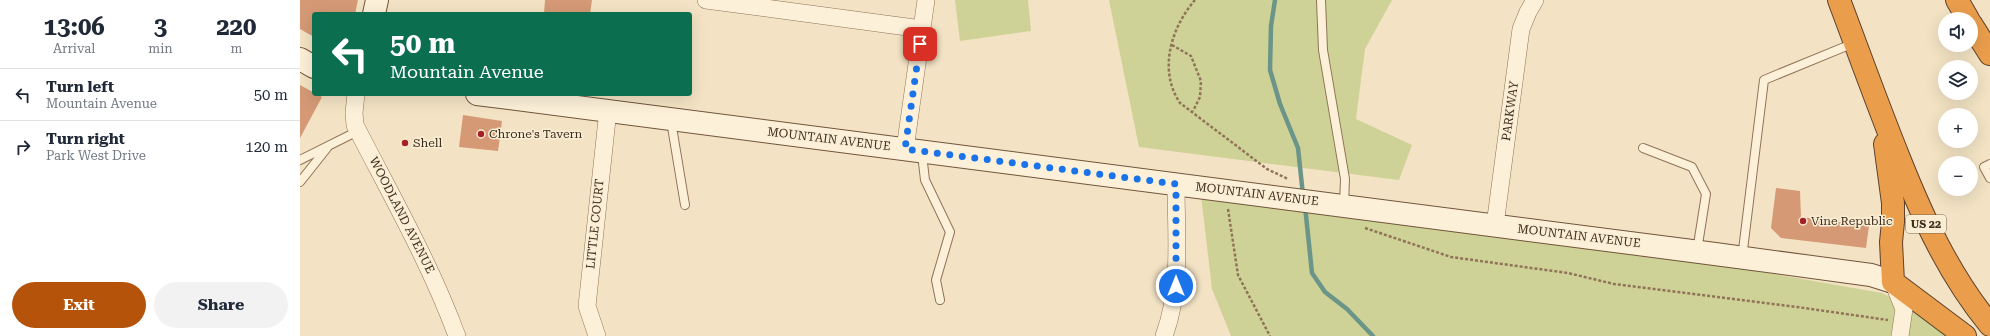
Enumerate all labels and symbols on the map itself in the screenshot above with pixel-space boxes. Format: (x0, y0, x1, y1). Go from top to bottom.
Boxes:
pin (903, 27, 937, 61)
street label: PARKWAY (1499, 79, 1521, 142)
street label: MOUNTAIN AVENUE (767, 124, 891, 154)
place label: Chrone's Tavern (489, 127, 582, 141)
marker: Chrone's Tavern (476, 129, 486, 139)
place label: Shell (413, 136, 442, 150)
marker: Shell (400, 138, 410, 148)
street label: WOODLAND AVENUE (367, 154, 437, 276)
street label: LITTLE COURT (583, 178, 607, 270)
street label: MOUNTAIN AVENUE (1195, 179, 1319, 209)
place label: Vine Republic (1811, 214, 1893, 228)
road number: US 22 (1906, 215, 1946, 233)
marker: Vine Republic (1798, 216, 1808, 226)
street label: MOUNTAIN AVENUE (1517, 221, 1641, 251)
position arrow (1155, 265, 1197, 307)

